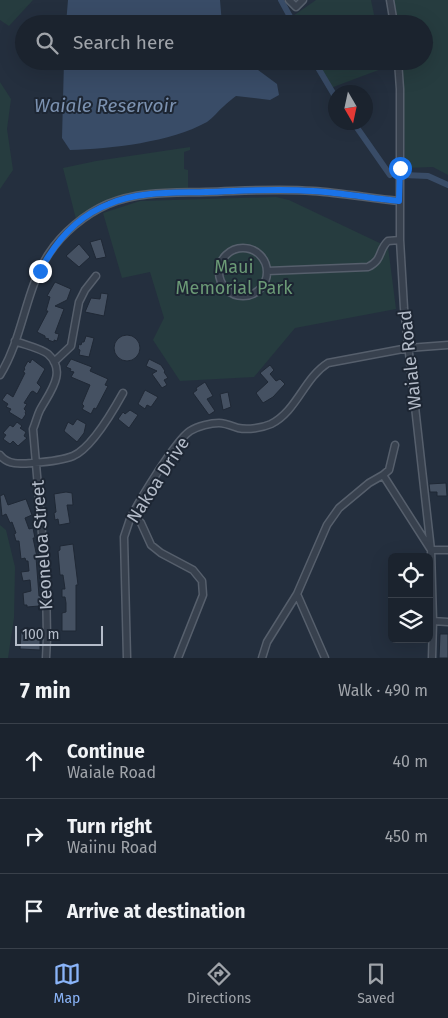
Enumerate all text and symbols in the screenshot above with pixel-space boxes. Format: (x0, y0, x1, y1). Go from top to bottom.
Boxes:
search box (15, 15, 433, 70)
icon: search (33, 29, 61, 57)
text: Search here (73, 31, 174, 54)
north arrow (328, 85, 373, 130)
water label: Waiale Reservoir (34, 94, 177, 117)
route start (389, 157, 412, 180)
park label: Maui Memorial Park (176, 256, 293, 299)
route end (29, 260, 52, 283)
street label: Waiale Road (394, 309, 426, 411)
street label: Nakoa Drive (122, 433, 194, 527)
street label: Keoneloa Street (26, 479, 58, 611)
map controls (388, 553, 433, 643)
button: locate (388, 553, 433, 598)
button: layers (388, 598, 433, 643)
scale bar (15, 623, 102, 646)
text: 100 m (22, 626, 59, 643)
text: 7 min (20, 678, 71, 704)
text: Walk · 490 m (338, 681, 428, 700)
text: Continue (67, 740, 145, 763)
icon: ahead (20, 747, 48, 775)
text: 40 m (393, 752, 428, 771)
text: Waiale Road (67, 763, 156, 782)
text: Turn right (67, 815, 152, 838)
icon: right (20, 822, 48, 850)
text: 450 m (385, 827, 428, 846)
text: Waiinu Road (67, 838, 157, 857)
icon: arrive (20, 897, 48, 925)
text: Arrive at destination (67, 900, 246, 923)
tab: Map (53, 960, 81, 1007)
tab: Directions (187, 960, 251, 1007)
tab: Saved (357, 960, 395, 1007)

